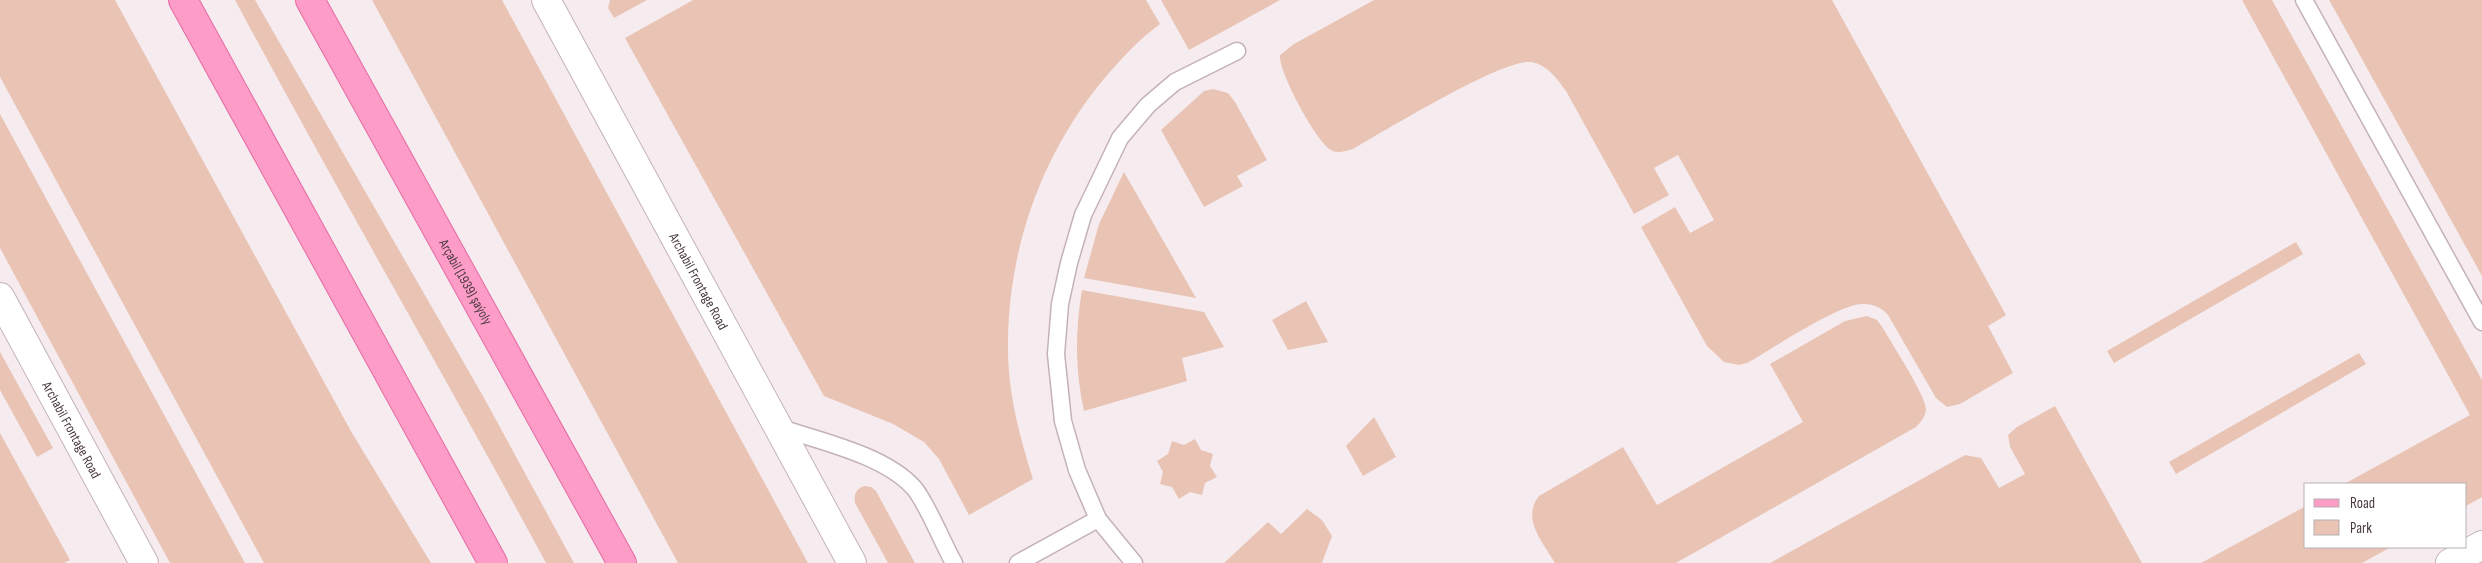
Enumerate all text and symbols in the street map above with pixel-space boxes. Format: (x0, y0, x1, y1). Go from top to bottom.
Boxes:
street label: Archabil Frontage Road (665, 229, 732, 333)
street label: Arçabil (1939) şaýoly (435, 235, 497, 328)
street label: Archabil Frontage Road (38, 378, 105, 481)
legend (2304, 483, 2467, 548)
text: Road (2350, 494, 2375, 513)
text: Park (2350, 519, 2372, 538)

